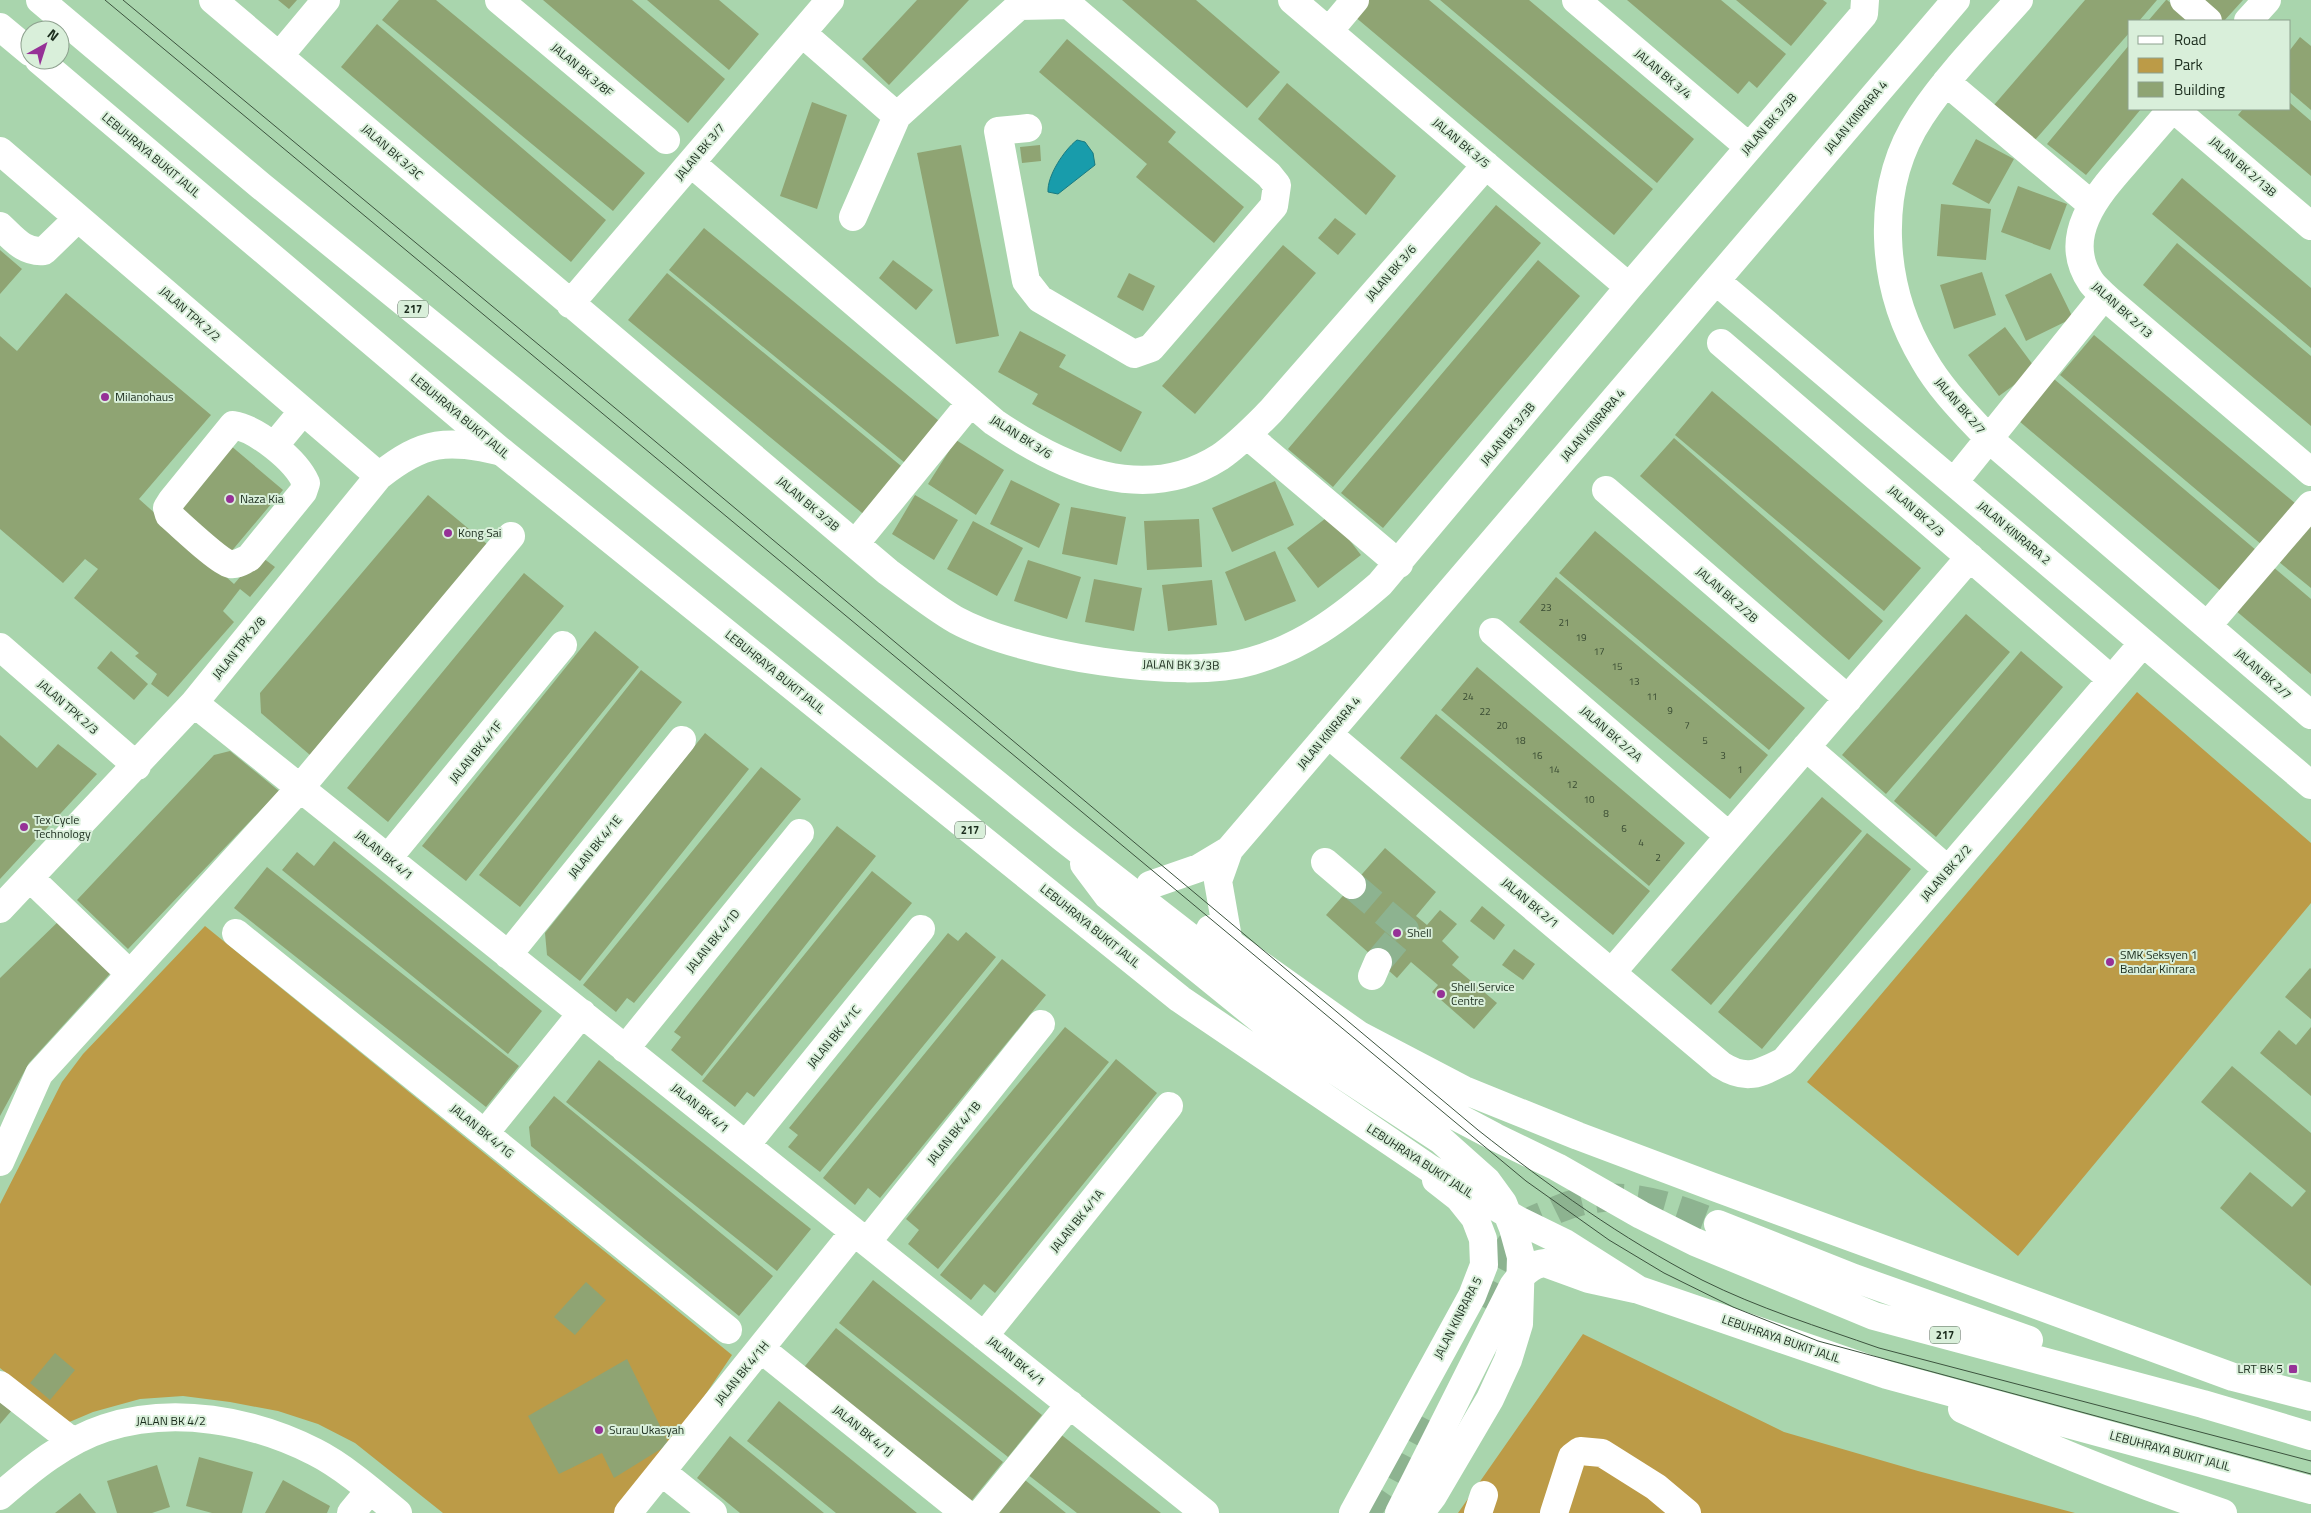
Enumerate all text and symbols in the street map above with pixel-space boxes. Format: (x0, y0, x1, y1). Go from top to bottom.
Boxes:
north arrow (20, 20, 70, 70)
legend (2128, 20, 2291, 110)
text: N (43, 23, 64, 46)
text: Road (2174, 28, 2206, 51)
street label: JALAN BK 3/8F (547, 38, 617, 101)
street label: JALAN BK 3/4 (1631, 44, 1696, 103)
text: Park (2174, 53, 2203, 76)
street label: JALAN KINRARA 4 (1819, 76, 1892, 157)
text: Building (2174, 78, 2225, 101)
street label: JALAN BK 3/3B (1736, 88, 1801, 159)
street label: LEBUHRAYA BUKIT JALIL (98, 107, 205, 202)
street label: JALAN BK 3/5 (1429, 113, 1494, 172)
street label: JALAN BK 3/7 (670, 119, 729, 184)
street label: JALAN BK 3/3C (357, 120, 428, 184)
street label: JALAN BK 2/13B (2206, 132, 2281, 201)
street label: JALAN BK 3/6 (1361, 240, 1421, 305)
street label: JALAN BK 2/13 (2088, 277, 2157, 342)
street label: JALAN TPK 2/2 (156, 282, 225, 346)
road number: 217 (398, 300, 428, 318)
street label: LEBUHRAYA BUKIT JALIL (407, 368, 514, 463)
street label: JALAN BK 2/7 (1930, 373, 1990, 438)
street label: JALAN KINRARA 4 (1556, 384, 1630, 465)
place label: Milanohaus (115, 387, 174, 406)
marker: Milanohaus (99, 391, 111, 403)
street label: JALAN BK 3/3B (1476, 398, 1540, 469)
street label: JALAN BK 3/6 (987, 410, 1056, 463)
street label: JALAN BK 3/3B (773, 472, 844, 536)
street label: JALAN BK 2/3 (1884, 481, 1949, 541)
place label: Naza Kia (240, 489, 284, 508)
marker: Naza Kia (224, 493, 236, 505)
street label: JALAN KINRARA 2 (1974, 496, 2055, 569)
place label: Kong Sai (458, 523, 501, 542)
marker: Kong Sai (442, 527, 454, 539)
street label: JALAN BK 2/2B (1692, 562, 1763, 627)
house number: 23 (1540, 600, 1552, 615)
street label: JALAN TPK 2/8 (207, 612, 270, 683)
house number: 21 (1558, 615, 1570, 630)
street label: LEBUHRAYA BUKIT JALIL (721, 625, 830, 718)
house number: 19 (1575, 630, 1587, 645)
house number: 17 (1593, 644, 1605, 659)
street label: JALAN BK 2/7 (2231, 644, 2296, 704)
street label: JALAN BK 3/3B (1142, 654, 1220, 675)
house number: 15 (1611, 659, 1623, 674)
house number: 13 (1628, 674, 1640, 689)
street label: JALAN TPK 2/3 (34, 675, 103, 739)
house number: 24 (1462, 689, 1474, 704)
house number: 11 (1646, 689, 1658, 704)
street label: JALAN KINRARA 4 (1292, 692, 1365, 773)
street label: JALAN BK 2/2A (1576, 701, 1646, 766)
house number: 9 (1667, 703, 1673, 718)
house number: 22 (1479, 704, 1491, 719)
street label: JALAN BK 4/1F (444, 716, 507, 787)
house number: 20 (1496, 718, 1508, 733)
house number: 7 (1684, 718, 1690, 733)
house number: 18 (1514, 733, 1526, 748)
house number: 5 (1702, 733, 1708, 748)
house number: 16 (1531, 748, 1543, 763)
house number: 3 (1720, 748, 1726, 763)
house number: 14 (1548, 762, 1560, 777)
house number: 1 (1737, 762, 1743, 777)
house number: 12 (1566, 777, 1578, 792)
house number: 10 (1583, 792, 1595, 807)
house number: 8 (1603, 806, 1609, 821)
place label: Tex Cycle Technology (34, 810, 91, 843)
street label: JALAN BK 4/1E (563, 811, 626, 882)
marker: Tex Cycle Technology (18, 821, 30, 833)
house number: 6 (1621, 821, 1627, 836)
road number: 217 (955, 822, 985, 838)
street label: JALAN BK 4/1 (351, 825, 417, 884)
house number: 4 (1638, 835, 1644, 850)
street label: JALAN BK 2/2 (1916, 840, 1976, 905)
house number: 2 (1655, 850, 1661, 865)
street label: JALAN BK 2/1 (1498, 873, 1563, 932)
street label: LEBUHRAYA BUKIT JALIL (1036, 879, 1145, 972)
street label: JALAN BK 4/1D (681, 904, 744, 977)
place label: Shell (1407, 923, 1432, 942)
marker: Shell (1391, 927, 1403, 939)
place label: SMK Seksyen 1 Bandar Kinrara (2120, 945, 2197, 978)
marker: SMK Seksyen 1 Bandar Kinrara (2104, 956, 2116, 968)
place label: Shell Service Centre (1451, 977, 1515, 1010)
marker: Shell Service Centre (1435, 988, 1447, 1000)
street label: JALAN BK 4/1C (802, 1001, 865, 1072)
street label: JALAN BK 4/1 (667, 1078, 733, 1137)
street label: JALAN BK 4/1B (922, 1097, 985, 1169)
street label: JALAN BK 4/1G (446, 1099, 518, 1162)
street label: LEBUHRAYA BUKIT JALIL (1363, 1119, 1478, 1202)
street label: JALAN BK 4/1A (1045, 1185, 1108, 1256)
street label: JALAN KINRARA 5 (1429, 1273, 1487, 1362)
street label: LEBUHRAYA BUKIT JALIL (1719, 1309, 1843, 1368)
road number: 217 (1930, 1326, 1960, 1344)
street label: JALAN BK 4/1 (983, 1331, 1049, 1390)
street label: JALAN BK 4/1H (710, 1337, 773, 1409)
place label: LRT BK 5 (2237, 1359, 2283, 1378)
marker: LRT BK 5 (2287, 1363, 2299, 1375)
street label: JALAN BK 4/1J (829, 1400, 898, 1461)
street label: JALAN BK 4/2 (136, 1411, 206, 1430)
place label: Surau Ukasyah (609, 1420, 684, 1439)
marker: Surau Ukasyah (593, 1424, 605, 1436)
street label: LEBUHRAYA BUKIT JALIL (2108, 1425, 2233, 1476)

